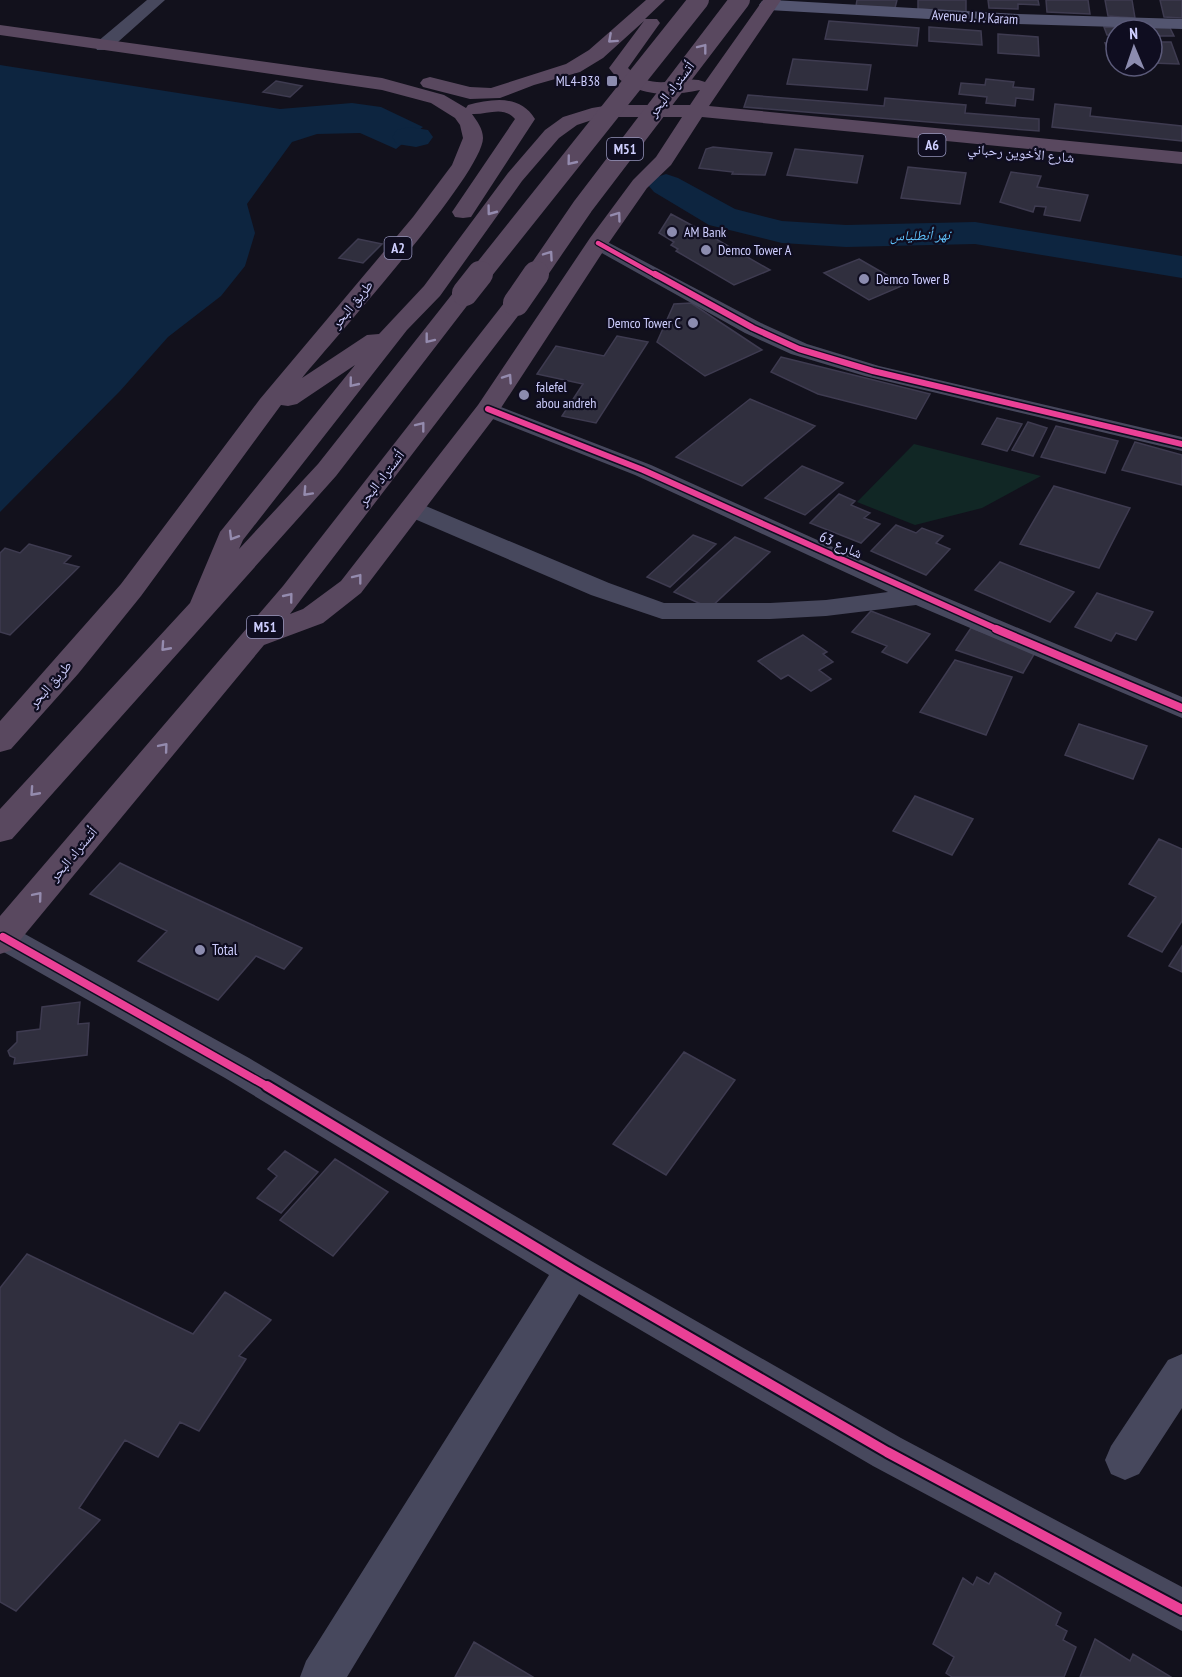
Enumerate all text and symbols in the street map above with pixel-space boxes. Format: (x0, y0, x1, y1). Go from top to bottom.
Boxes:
street label: Avenue J. P. Karam (931, 6, 1019, 28)
north arrow (1104, 18, 1164, 78)
text: N (1129, 23, 1138, 43)
one-way arrow (608, 32, 619, 43)
one-way arrow (696, 43, 707, 54)
street label: أتستراد البحر (643, 58, 698, 121)
place label: ML4-B38 (556, 72, 600, 90)
marker: ML4-B38 (605, 74, 619, 88)
road number: A6 (918, 134, 946, 156)
road number: M51 (607, 138, 643, 160)
street label: شارع الأخوين رحباني (967, 139, 1075, 169)
one-way arrow (567, 154, 578, 165)
one-way arrow (487, 204, 498, 215)
one-way arrow (610, 212, 621, 223)
place label: AM Bank (684, 223, 727, 241)
marker: AM Bank (665, 225, 679, 239)
water label: نهر أنطلياس (890, 225, 952, 245)
road number: A2 (384, 237, 412, 259)
place label: Demco Tower A (718, 241, 792, 259)
marker: Demco Tower A (699, 243, 713, 257)
one-way arrow (542, 250, 553, 261)
place label: Demco Tower B (876, 270, 950, 288)
marker: Demco Tower B (857, 272, 871, 286)
street label: طريق البحر (326, 276, 378, 333)
place label: Demco Tower C (607, 314, 682, 332)
marker: Demco Tower C (686, 316, 700, 330)
one-way arrow (426, 333, 437, 344)
one-way arrow (501, 374, 512, 385)
one-way arrow (349, 376, 360, 387)
place label: falefel abou andreh (536, 378, 596, 412)
marker: falefel abou andreh (517, 388, 531, 402)
one-way arrow (413, 422, 424, 433)
street label: أتستراد البحر (353, 447, 408, 510)
one-way arrow (303, 485, 314, 495)
street label: شارع 63 (816, 527, 866, 563)
one-way arrow (229, 530, 240, 541)
one-way arrow (351, 574, 362, 585)
one-way arrow (281, 593, 292, 604)
road number: M51 (247, 616, 283, 638)
one-way arrow (161, 640, 172, 651)
street label: طريق البحر (24, 657, 76, 713)
one-way arrow (156, 743, 167, 754)
one-way arrow (31, 785, 42, 796)
street label: أتستراد البحر (44, 823, 101, 886)
one-way arrow (31, 892, 42, 903)
place label: Total (212, 940, 238, 959)
marker: Total (193, 943, 207, 957)

